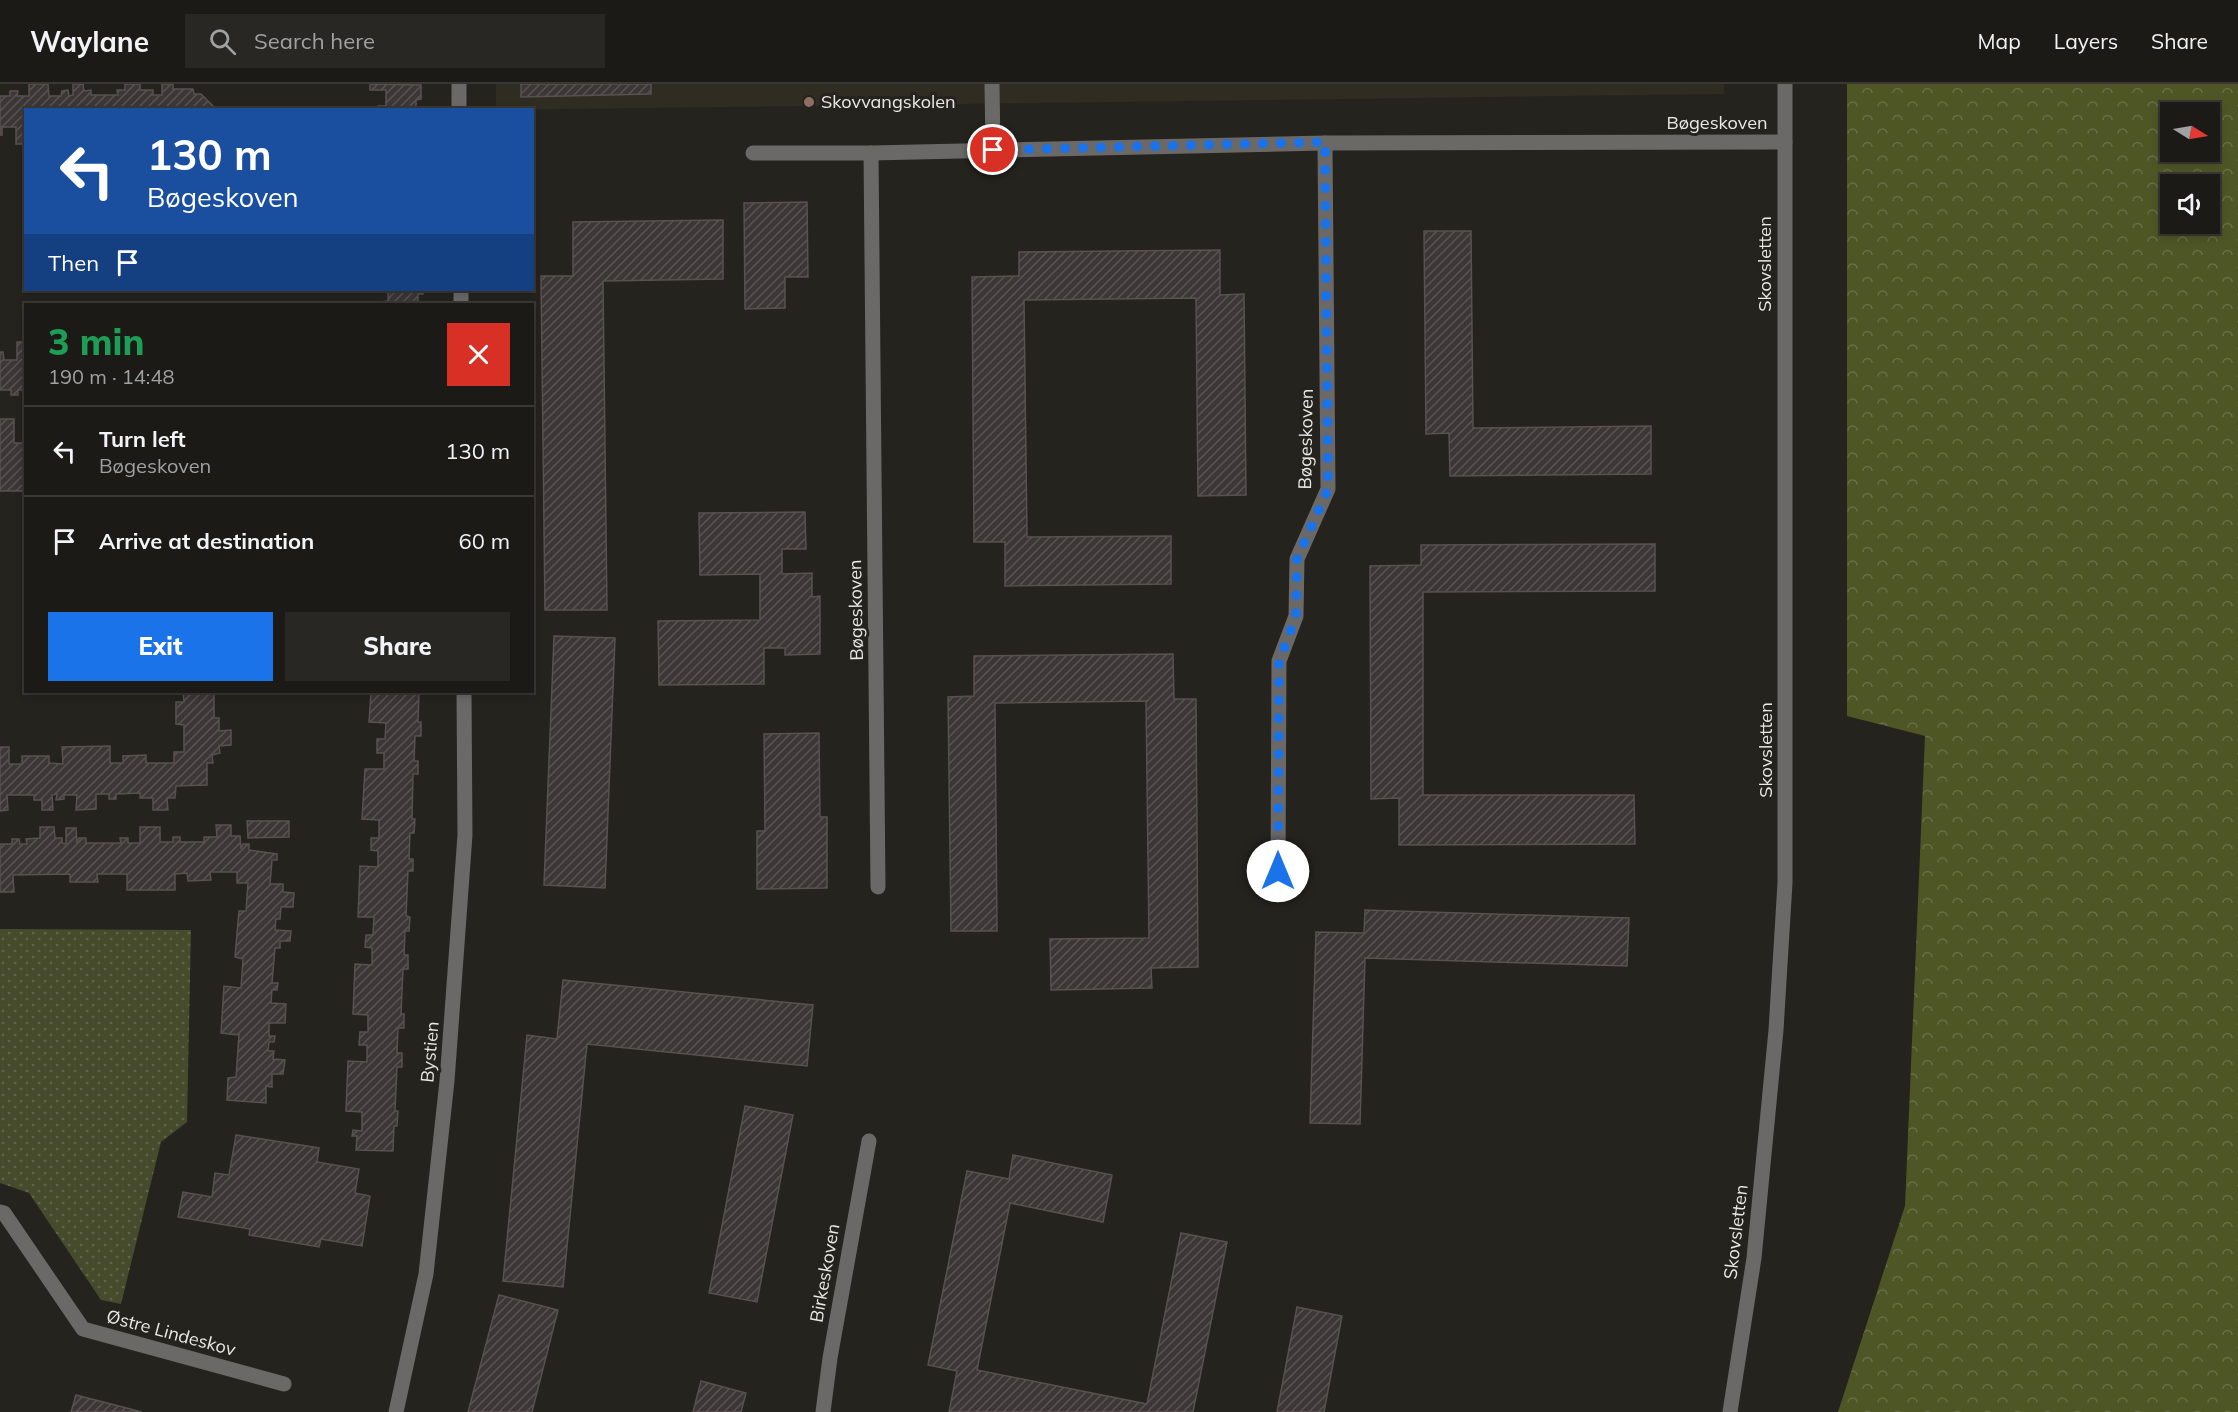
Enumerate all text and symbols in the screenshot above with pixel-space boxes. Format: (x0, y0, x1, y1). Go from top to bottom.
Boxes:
search box (185, 14, 605, 68)
text: Waylane (30, 24, 149, 59)
icon: search (206, 25, 239, 58)
text: Search here (254, 27, 375, 55)
text: Map (1978, 28, 2021, 54)
text: Layers (2054, 28, 2118, 54)
text: Share (2151, 28, 2208, 54)
place label: Skovvangskolen (821, 90, 956, 113)
marker: Skovvangskolen (802, 95, 816, 109)
north arrow (2160, 102, 2220, 162)
map controls (2160, 102, 2220, 234)
street label: Bøgeskoven (1666, 111, 1768, 134)
pin (967, 124, 1018, 175)
text: 130 m (147, 128, 272, 181)
icon: left (48, 132, 126, 210)
icon: arrive (976, 133, 1009, 166)
button: sound (2160, 174, 2220, 234)
text: Bøgeskoven (147, 180, 299, 214)
street label: Skovsletten (1753, 216, 1776, 312)
icon: arrive (111, 246, 144, 279)
text: Then (48, 249, 99, 277)
text: 3 min (48, 319, 144, 364)
button: close (447, 323, 510, 386)
text: 190 m · 14:48 (48, 364, 174, 389)
street label: Bøgeskoven (1293, 388, 1318, 490)
text: Turn left (99, 425, 186, 453)
icon: left (48, 435, 81, 468)
text: 130 m (445, 437, 510, 465)
text: Bøgeskoven (99, 453, 211, 478)
icon: arrive (48, 525, 81, 558)
text: Arrive at destination (99, 527, 314, 555)
text: 60 m (459, 527, 510, 555)
street label: Bøgeskoven (843, 559, 868, 661)
button: Exit (48, 612, 273, 681)
button: Share (285, 612, 510, 681)
street label: Skovsletten (1754, 702, 1777, 798)
position arrow (1246, 839, 1310, 903)
street label: Bystien (415, 1020, 444, 1084)
street label: Skovsletten (1718, 1183, 1753, 1281)
street label: Birkeskoven (805, 1222, 844, 1324)
street label: Østre Lindeskov (104, 1304, 239, 1361)

